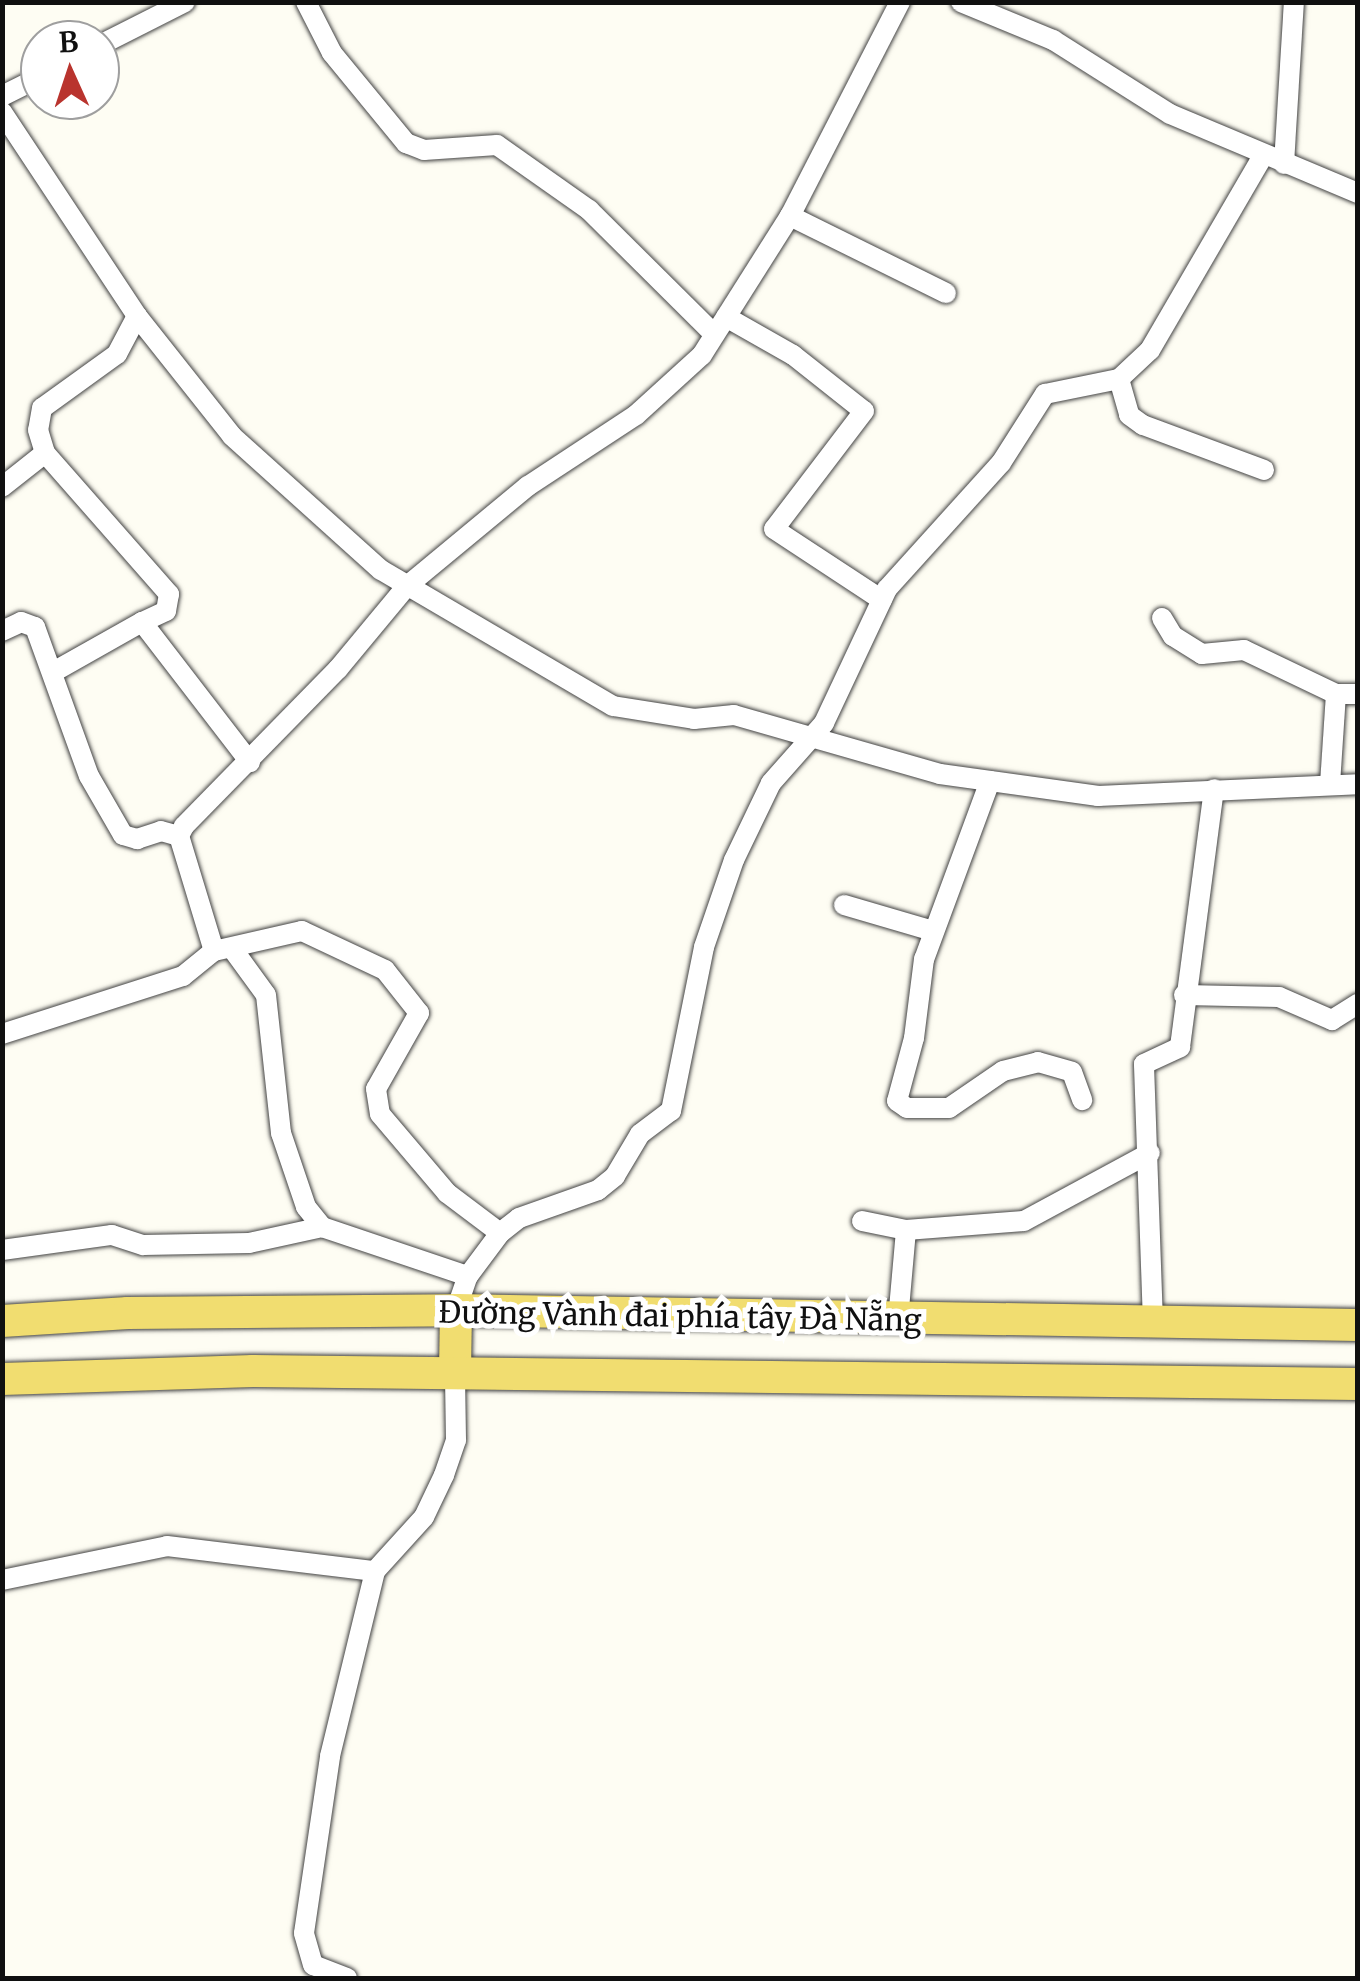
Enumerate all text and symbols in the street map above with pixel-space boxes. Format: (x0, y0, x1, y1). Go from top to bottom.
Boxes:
north arrow (20, 20, 120, 120)
text: B (58, 24, 79, 61)
street label: Đường Vành đai phía tây Đà Nẵng (438, 1294, 922, 1338)

